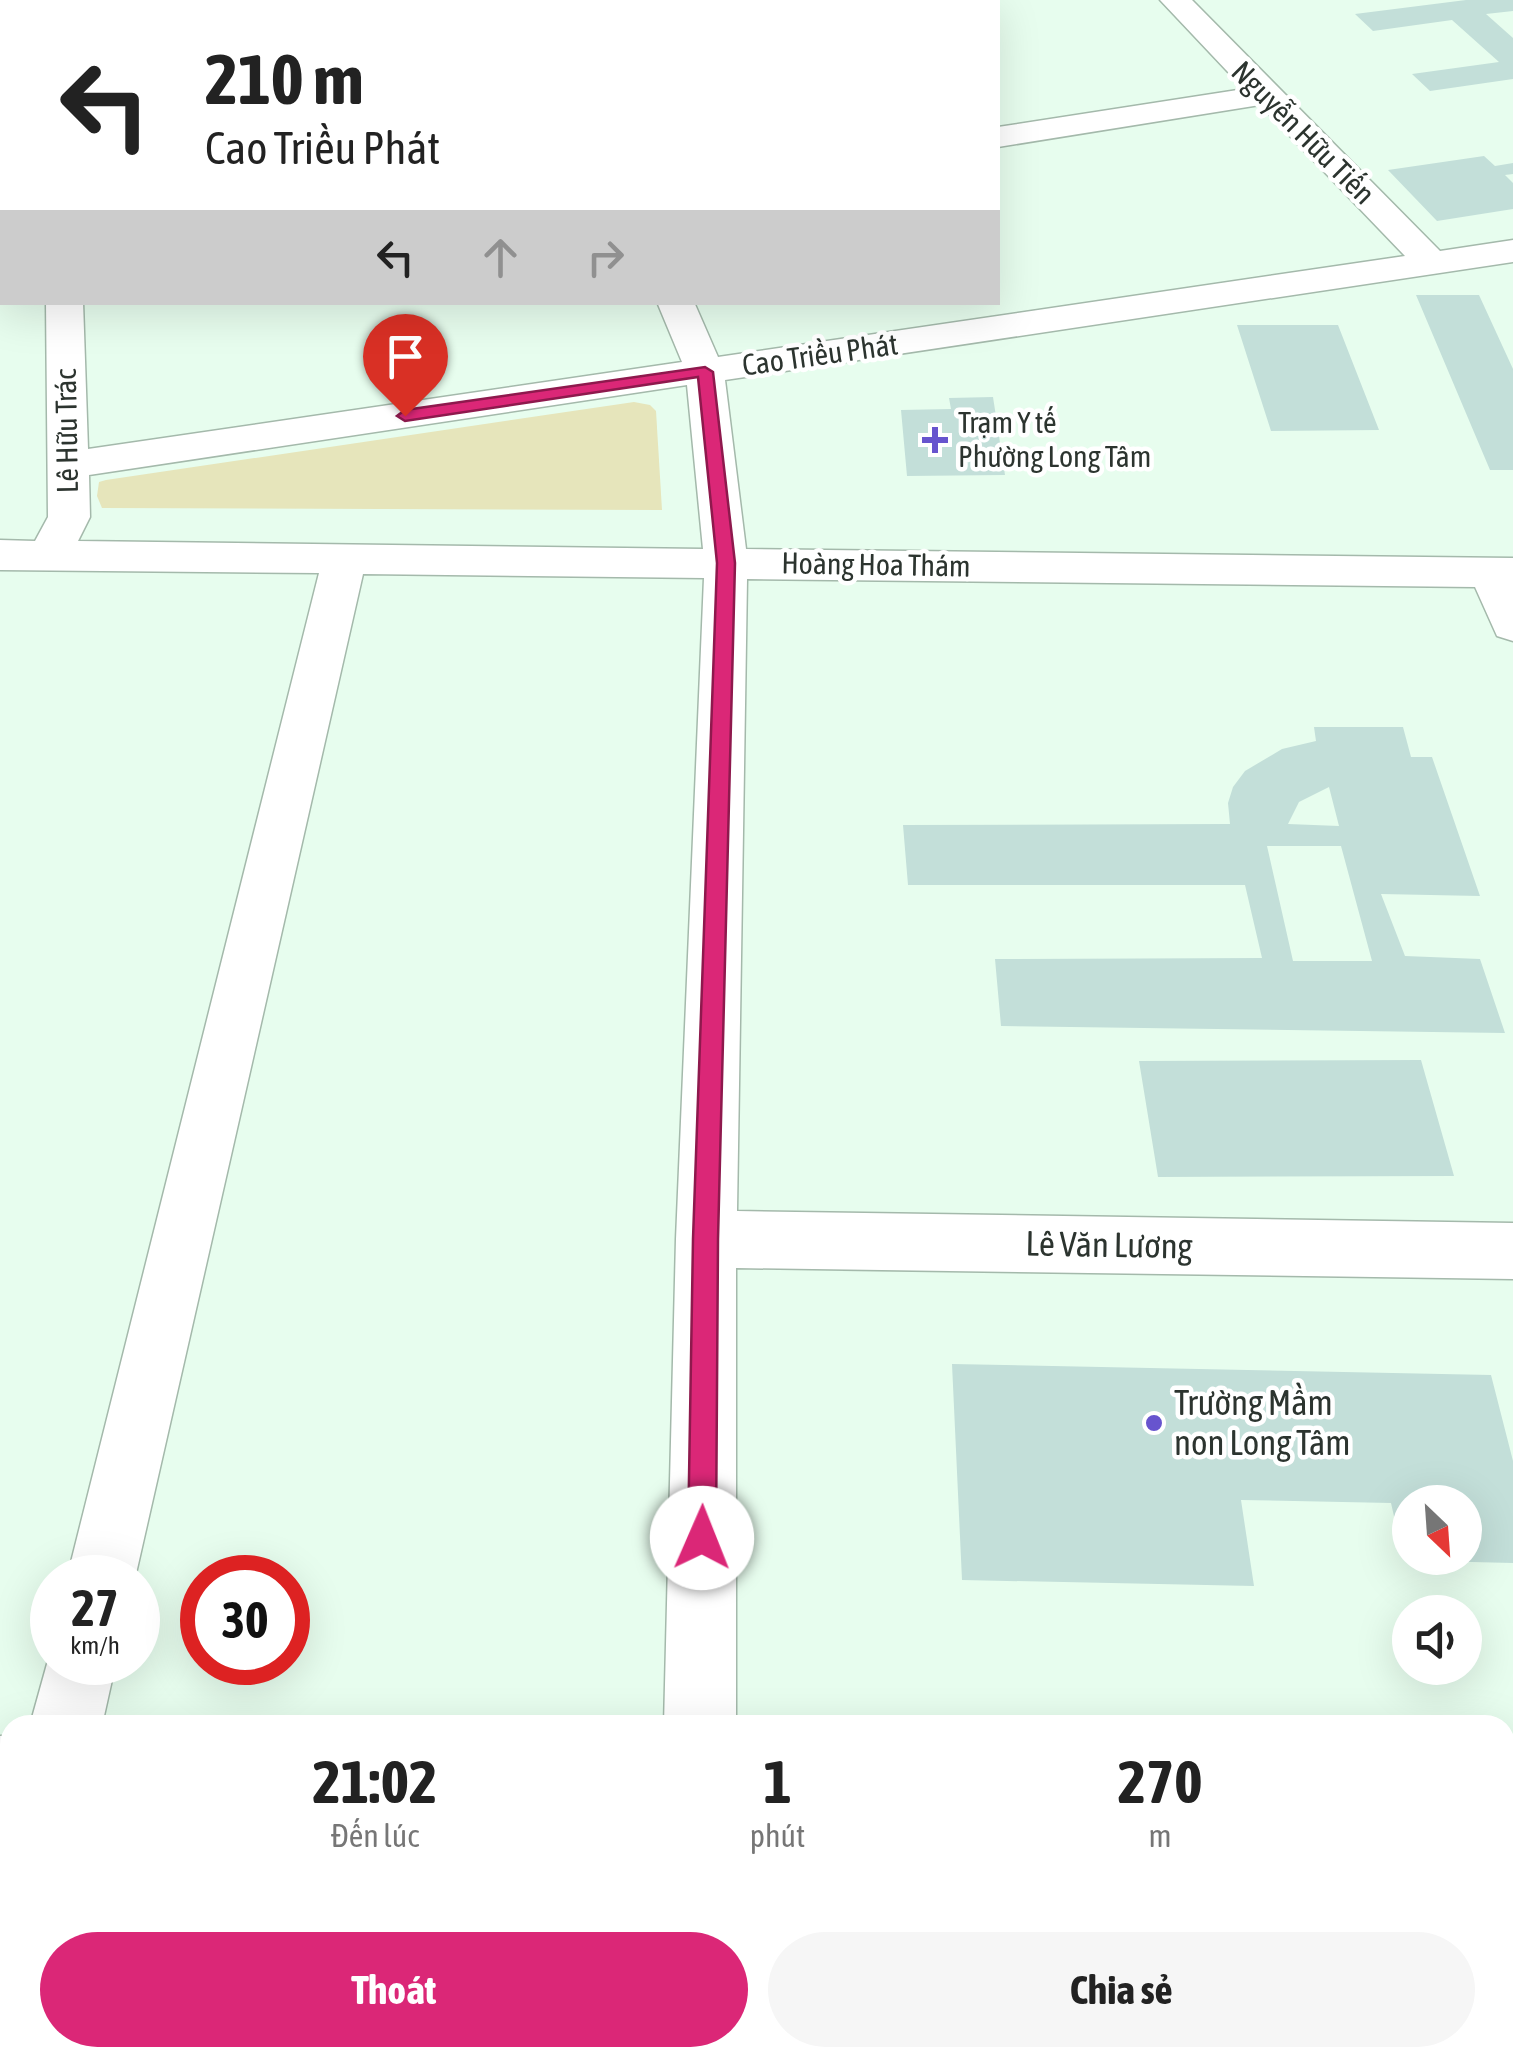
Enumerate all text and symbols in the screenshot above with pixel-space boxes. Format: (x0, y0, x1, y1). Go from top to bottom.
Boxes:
text: 210 m (205, 39, 364, 119)
icon: left (40, 40, 170, 170)
street label: Nguyễn Hữu Tiến (1225, 54, 1382, 211)
text: Cao Triều Phát (205, 122, 440, 174)
icon: left (368, 230, 423, 285)
icon: ahead (473, 230, 528, 285)
icon: right (578, 230, 633, 285)
pin (363, 314, 448, 417)
street label: Cao Triều Phát (740, 326, 900, 382)
icon: arrive (378, 329, 433, 384)
street label: Lê Hữu Trác (48, 368, 84, 494)
place label: Trạm Y tế Phường Long Tâm (958, 405, 1151, 473)
marker: Trạm Y tế Phường Long Tâm (922, 427, 948, 453)
street label: Hoàng Hoa Thám (781, 545, 971, 583)
street label: Lê Văn Lương (1025, 1223, 1193, 1265)
place label: Trường Mầm non Long Tâm (1174, 1382, 1350, 1462)
marker: Trường Mầm non Long Tâm (1143, 1412, 1165, 1434)
north arrow (1392, 1485, 1482, 1575)
map controls (1392, 1485, 1482, 1685)
position arrow (650, 1486, 754, 1590)
speed limit sign: 30 (180, 1555, 310, 1685)
text: 27 (71, 1579, 118, 1637)
button: sound (1392, 1595, 1482, 1685)
text: km/h (70, 1631, 120, 1659)
text: 21:02 (313, 1747, 437, 1816)
text: 1 (763, 1747, 792, 1816)
text: 270 (1118, 1747, 1202, 1816)
text: Đến lúc (331, 1817, 419, 1854)
text: phút (750, 1817, 805, 1854)
text: m (1149, 1817, 1172, 1854)
button: Thoát (40, 1932, 748, 2047)
button: Chia sẻ (768, 1932, 1475, 2047)

